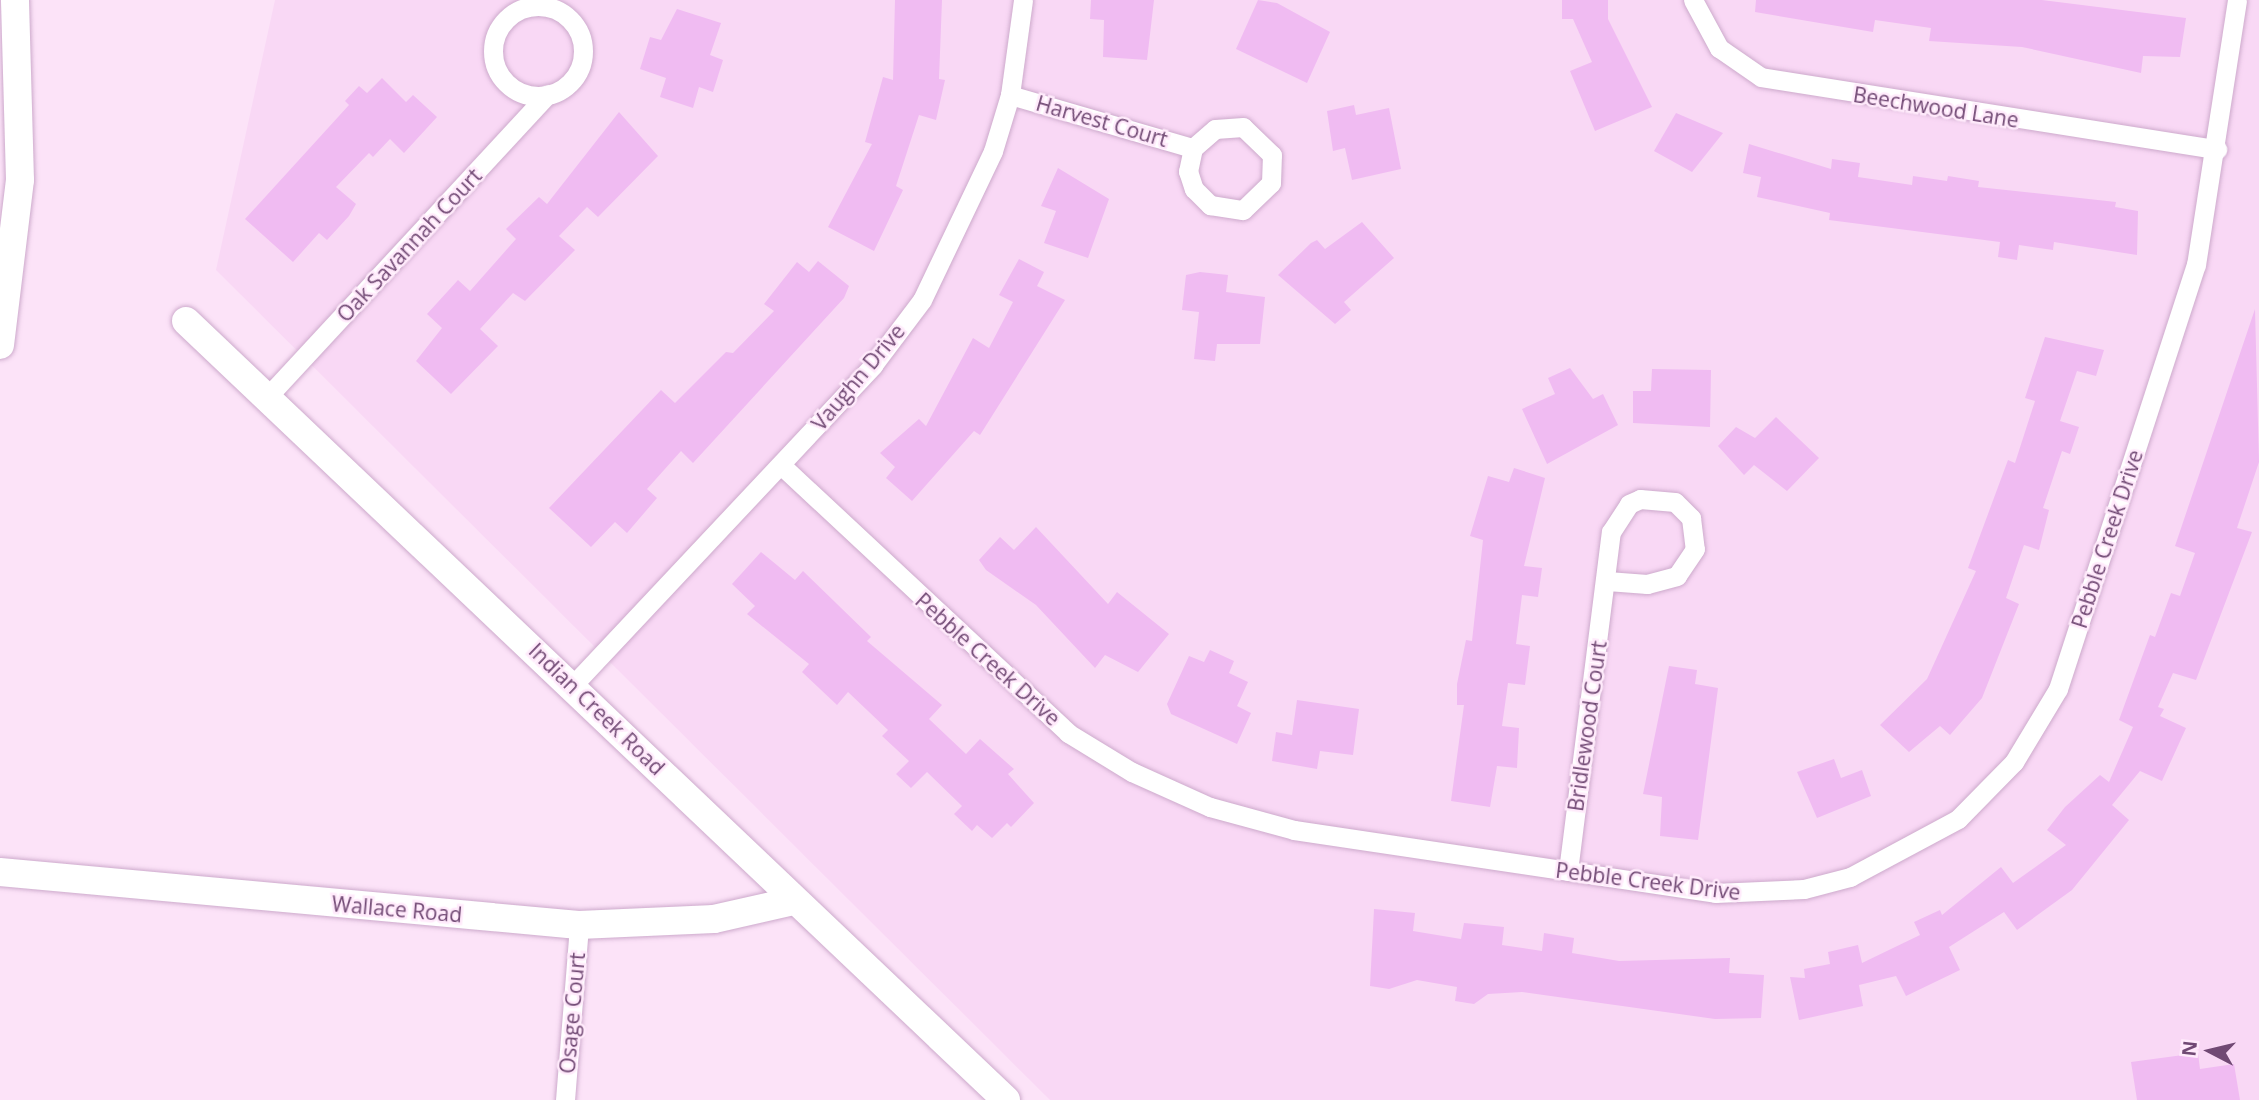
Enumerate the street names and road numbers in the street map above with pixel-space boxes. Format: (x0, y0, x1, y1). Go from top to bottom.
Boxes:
street label: Beechwood Lane (1851, 81, 2021, 133)
street label: Harvest Court (1033, 90, 1171, 152)
street label: Oak Savannah Court (331, 163, 487, 327)
street label: Vaughn Drive (806, 319, 910, 435)
street label: Pebble Creek Drive (2066, 447, 2148, 631)
street label: Pebble Creek Drive (910, 587, 1066, 731)
street label: Indian Creek Road (524, 638, 670, 780)
street label: Bridlewood Court (1563, 639, 1611, 813)
street label: Pebble Creek Drive (1554, 857, 1742, 905)
street label: Wallace Road (331, 891, 463, 927)
street label: Osage Court (554, 951, 590, 1075)

